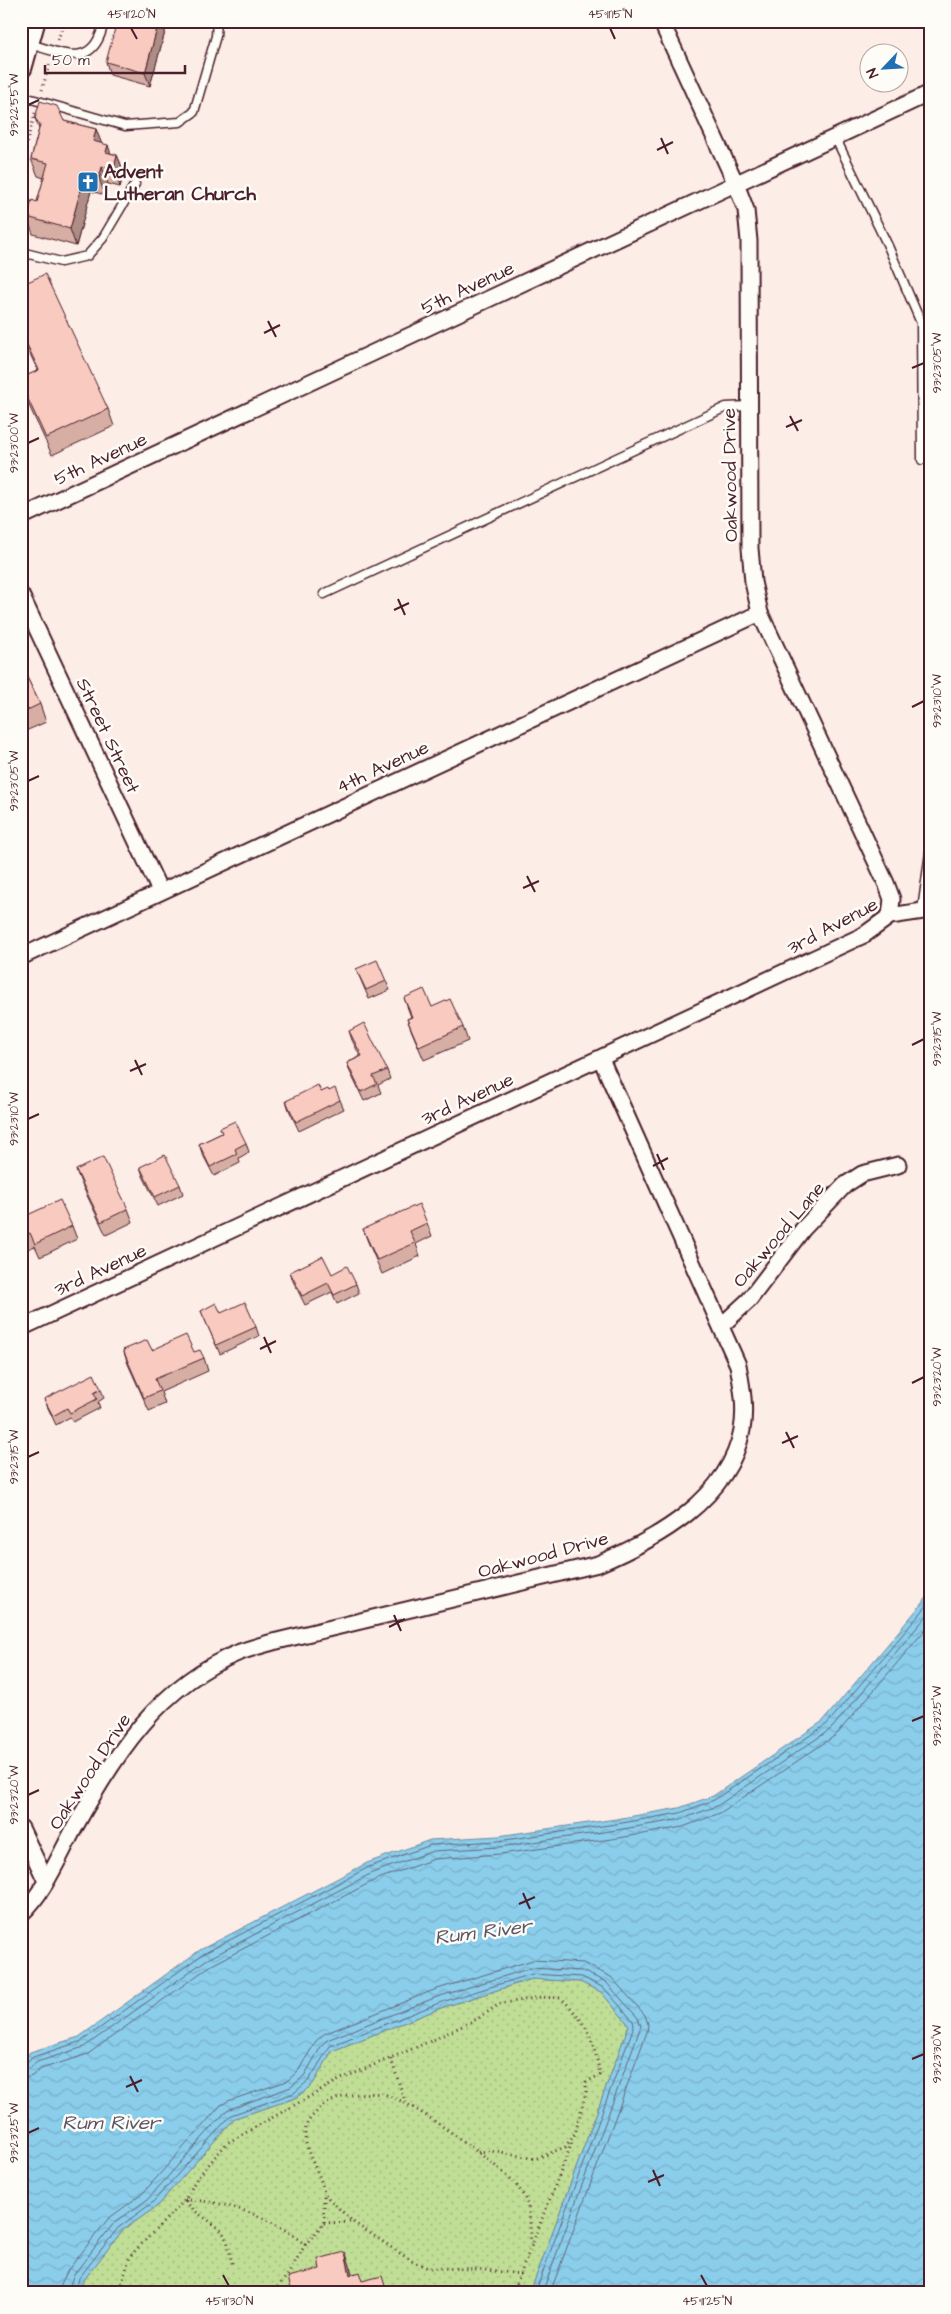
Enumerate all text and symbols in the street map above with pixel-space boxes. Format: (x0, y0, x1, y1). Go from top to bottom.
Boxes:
text: 45°11'20"N (106, 6, 156, 23)
text: 45°11'15"N (588, 6, 633, 23)
scale bar (45, 42, 185, 74)
north arrow (858, 42, 908, 92)
text: 50 m (52, 50, 90, 71)
text: N (862, 65, 884, 81)
text: 93°22'55"W (6, 73, 23, 136)
place label: Advent Lutheran Church (104, 159, 256, 208)
church icon: Advent Lutheran Church (76, 170, 100, 194)
street label: 5th Avenue (417, 255, 519, 322)
text: 93°23'05"W (929, 332, 946, 393)
street label: Oakwood Drive (716, 408, 745, 542)
text: 93°23'00"W (6, 412, 23, 473)
street label: 5th Avenue (50, 426, 152, 493)
street label: Street Street (69, 673, 146, 798)
text: 93°23'10"W (929, 673, 946, 728)
street label: 4th Avenue (332, 734, 433, 801)
text: 93°23'05"W (6, 750, 23, 811)
street label: 3rd Avenue (783, 891, 883, 962)
text: 93°23'15"W (929, 1011, 946, 1066)
street label: 3rd Avenue (417, 1066, 518, 1133)
text: 93°23'10"W (6, 1091, 23, 1146)
street label: Oakwood Lane (727, 1176, 832, 1294)
street label: 3rd Avenue (50, 1237, 151, 1304)
text: 93°23'20"W (929, 1347, 946, 1407)
text: 93°23'15"W (6, 1429, 23, 1484)
street label: Oakwood Drive (475, 1525, 612, 1586)
text: 93°23'25"W (929, 1685, 946, 1746)
street label: Oakwood Drive (42, 1708, 138, 1835)
text: 93°23'20"W (6, 1765, 23, 1825)
water label: Rum River (433, 1912, 535, 1952)
text: 93°23'30"W (929, 2024, 946, 2083)
text: 93°23'25"W (6, 2102, 23, 2163)
water label: Rum River (62, 2109, 162, 2137)
text: 45°11'30"N (205, 2293, 254, 2310)
text: 45°11'25"N (682, 2293, 732, 2310)

